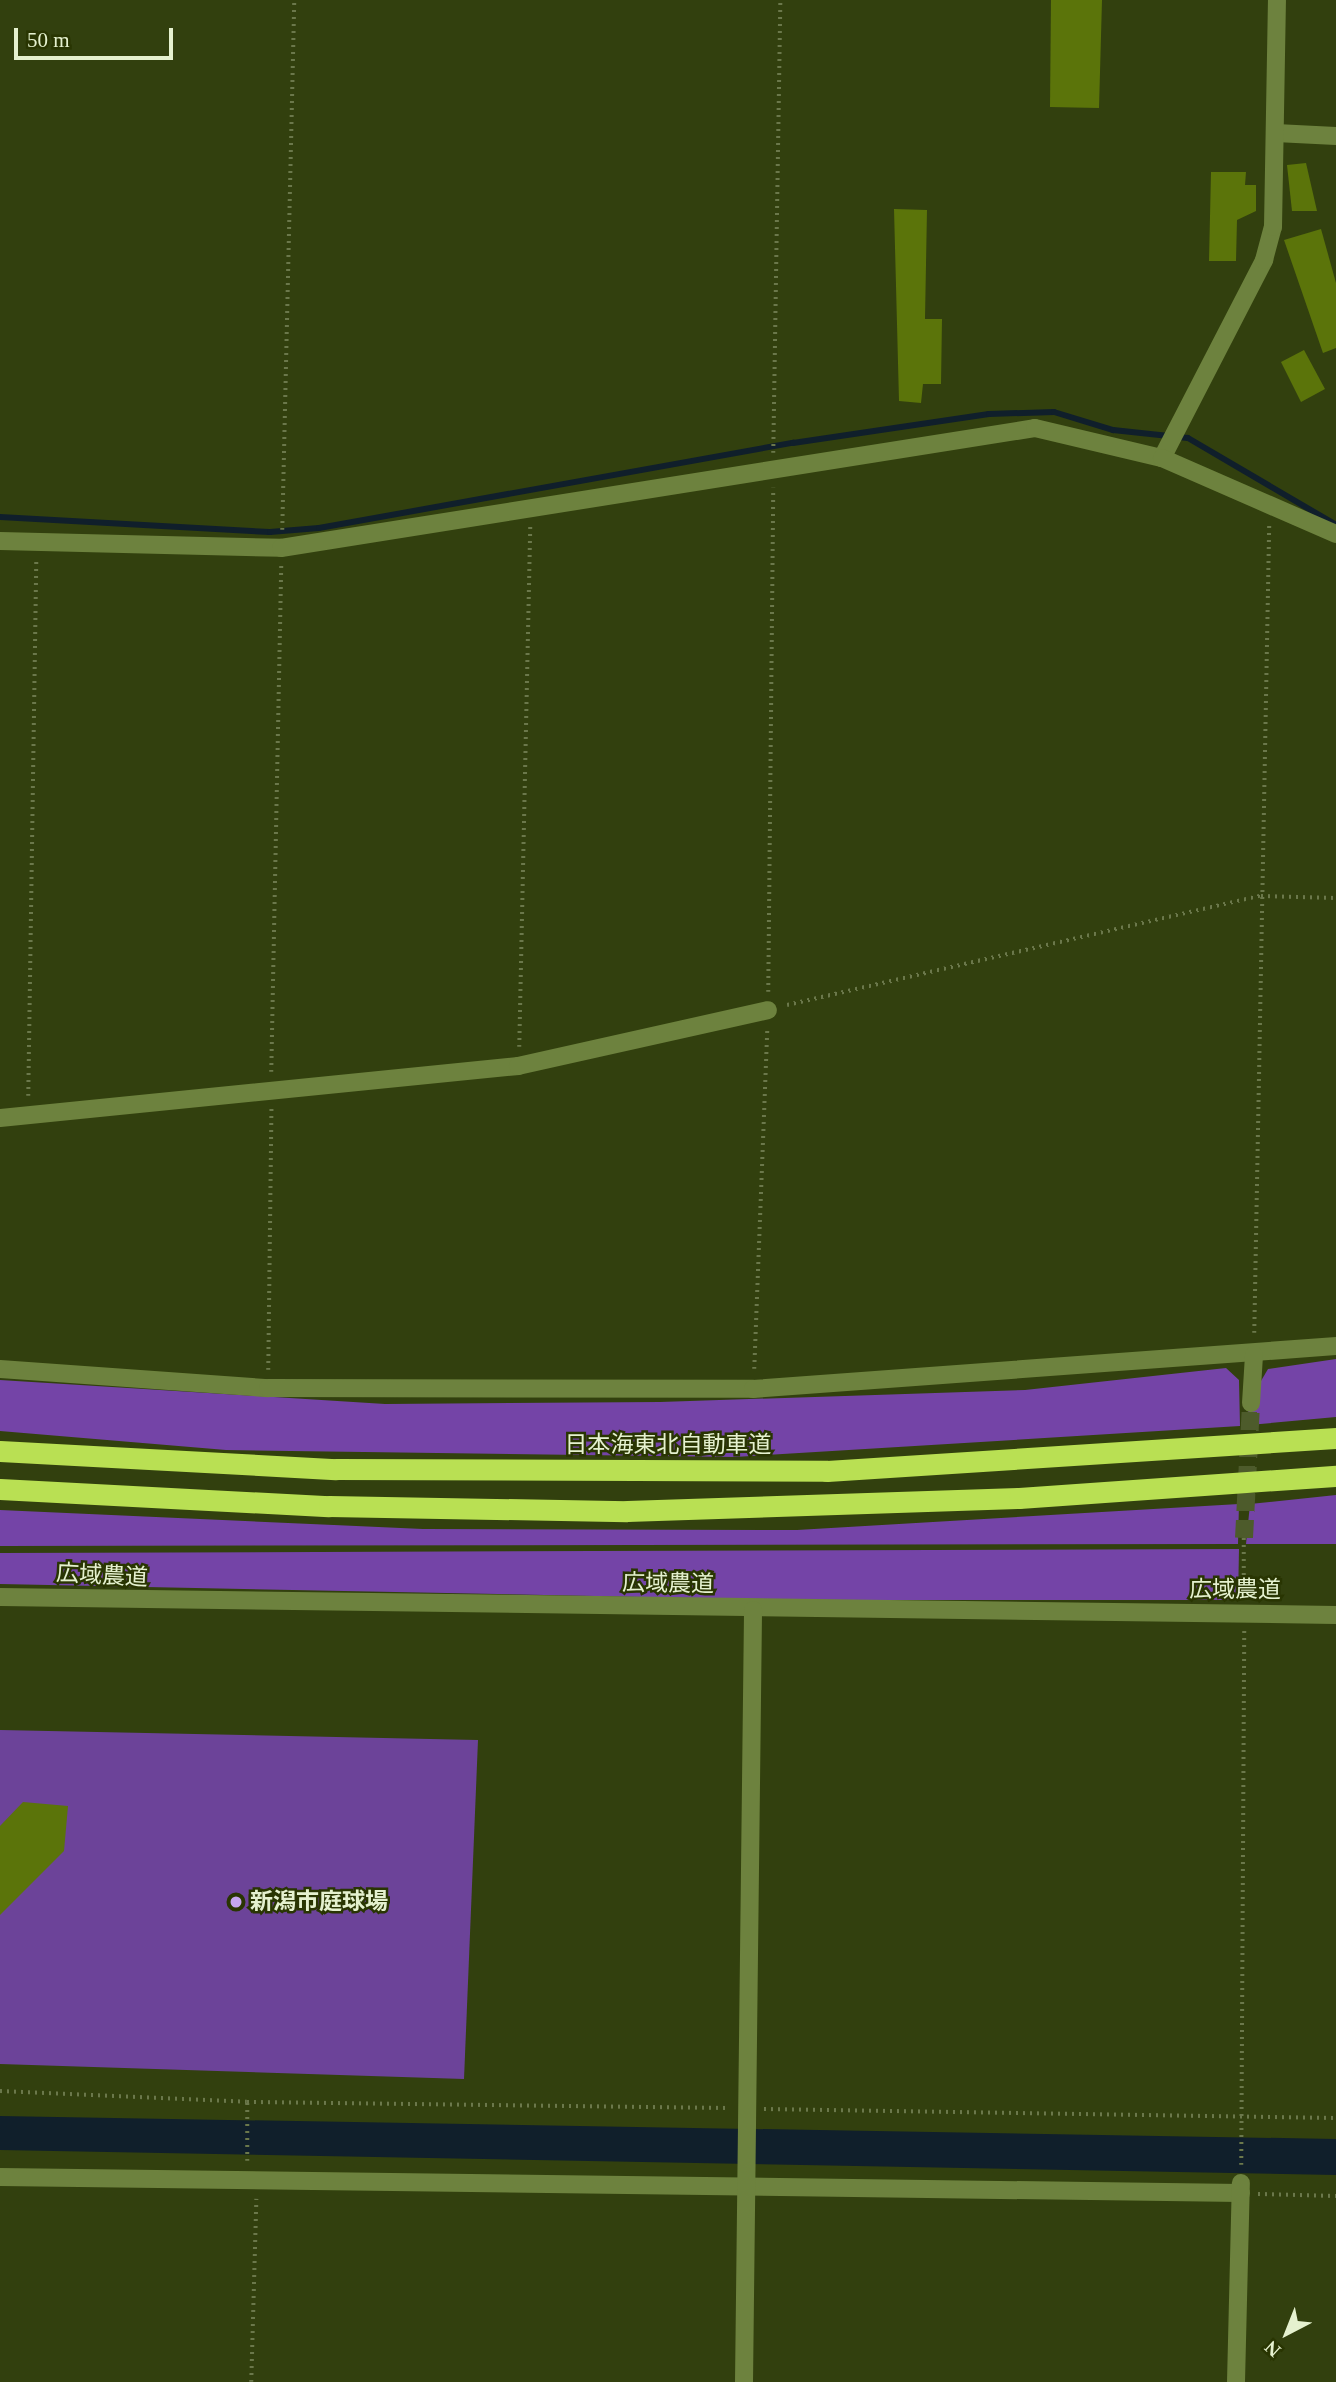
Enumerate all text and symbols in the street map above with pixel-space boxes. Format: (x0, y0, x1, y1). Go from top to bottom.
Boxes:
scale bar (18, 14, 177, 58)
text: 50 m (27, 28, 70, 52)
street label: 日本海東北自動車道 (565, 1431, 771, 1459)
street label: 広域農道 (55, 1560, 149, 1592)
street label: 広域農道 (622, 1569, 714, 1599)
street label: 広域農道 (1189, 1576, 1281, 1604)
place label: 新潟市庭球場 (250, 1888, 388, 1916)
marker: 新潟市庭球場 (228, 1894, 244, 1910)
north arrow (1252, 2298, 1322, 2368)
text: N (1260, 2337, 1285, 2361)

